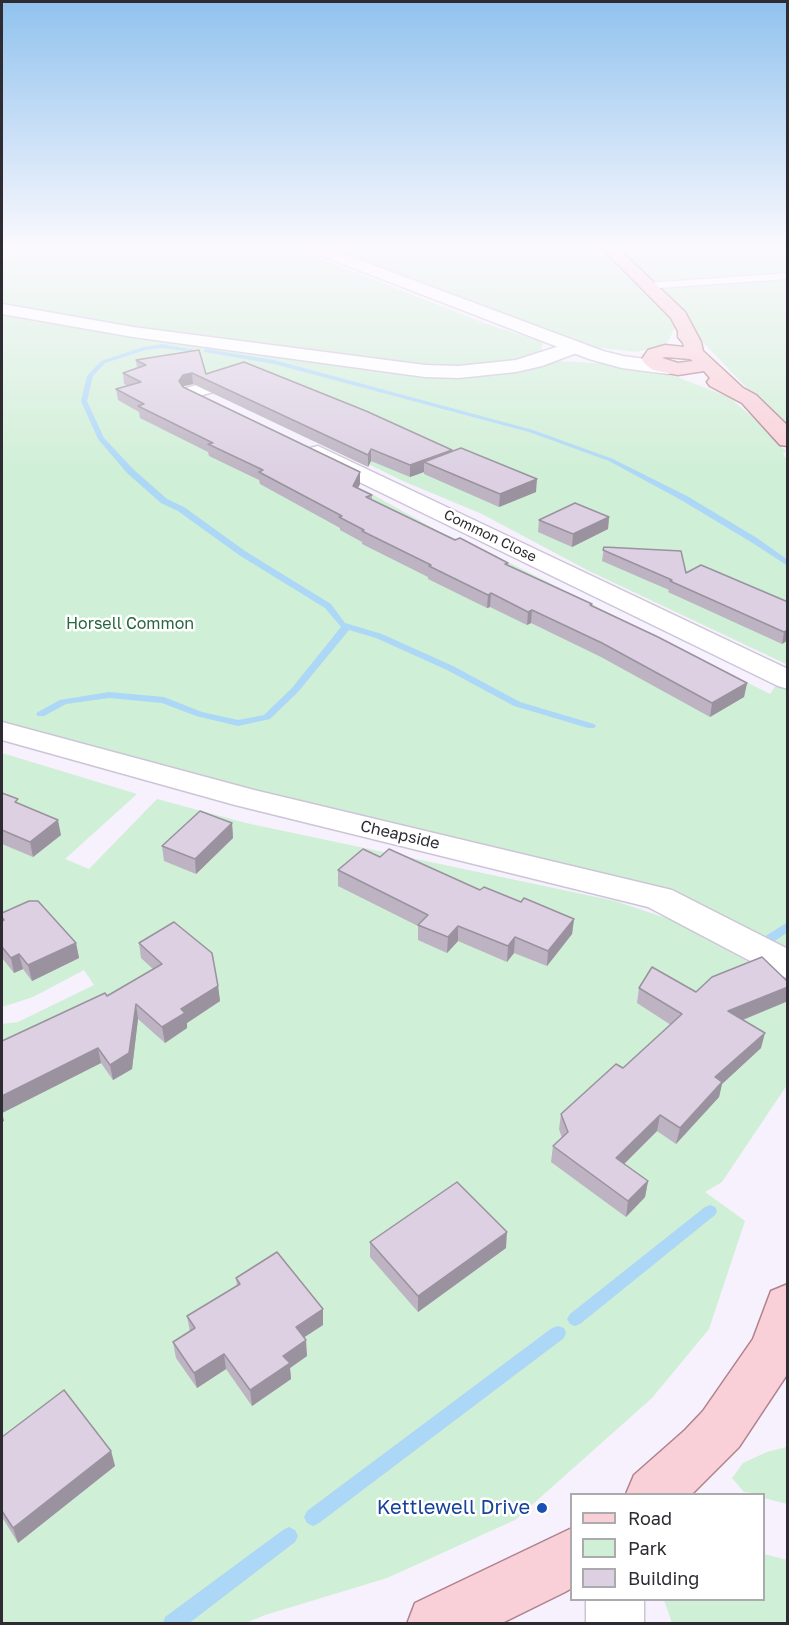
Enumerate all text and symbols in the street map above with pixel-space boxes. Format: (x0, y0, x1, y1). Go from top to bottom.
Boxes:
street label: Common Close (441, 506, 539, 566)
park label: Horsell Common (66, 614, 194, 634)
street label: Cheapside (358, 817, 442, 853)
legend (570, 1493, 765, 1601)
place label: Kettlewell Drive (377, 1496, 530, 1520)
marker: Kettlewell Drive (535, 1501, 549, 1515)
text: Road (628, 1507, 672, 1529)
text: Park (628, 1537, 667, 1559)
text: Building (628, 1567, 699, 1589)

